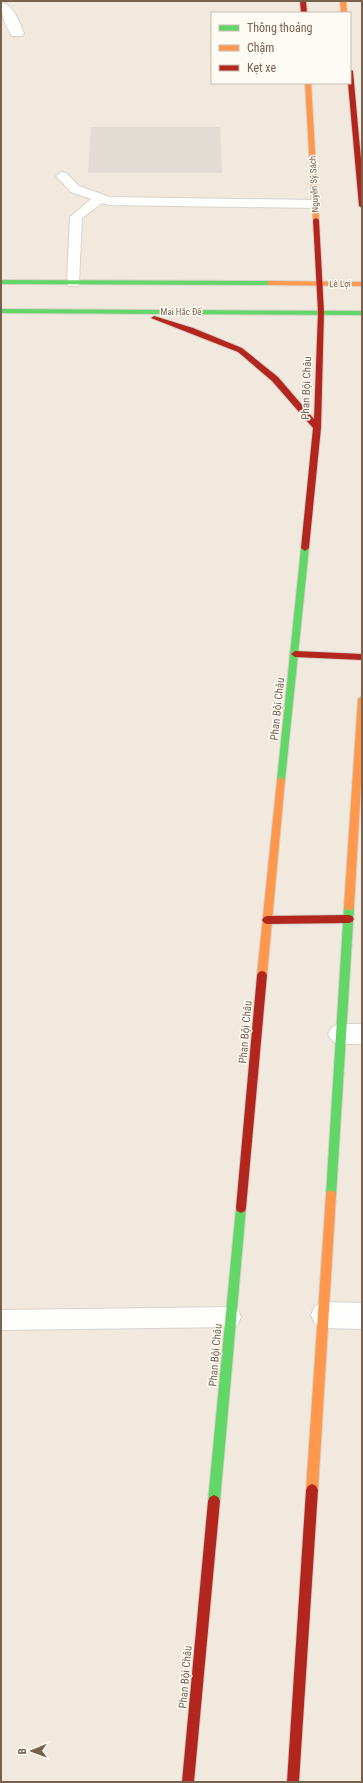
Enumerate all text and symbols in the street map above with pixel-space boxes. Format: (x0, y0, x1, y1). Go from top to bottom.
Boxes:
legend (211, 12, 351, 84)
text: Thông thoáng (247, 21, 312, 35)
text: Chậm (247, 41, 274, 55)
text: Kẹt xe (247, 61, 276, 75)
street label: Nguyễn Sỹ Sách (308, 155, 320, 213)
street label: Lê Lợi (329, 279, 351, 289)
street label: Mai Hắc Đế (161, 307, 202, 317)
street label: Phan Bội Châu (299, 356, 314, 420)
street label: Phan Bội Châu (268, 677, 287, 741)
street label: Phan Bội Châu (236, 1000, 255, 1064)
street label: Phan Bội Châu (206, 1323, 225, 1387)
street label: Phan Bội Châu (176, 1645, 195, 1709)
north arrow (12, 1731, 52, 1771)
text: B (16, 1748, 29, 1754)

